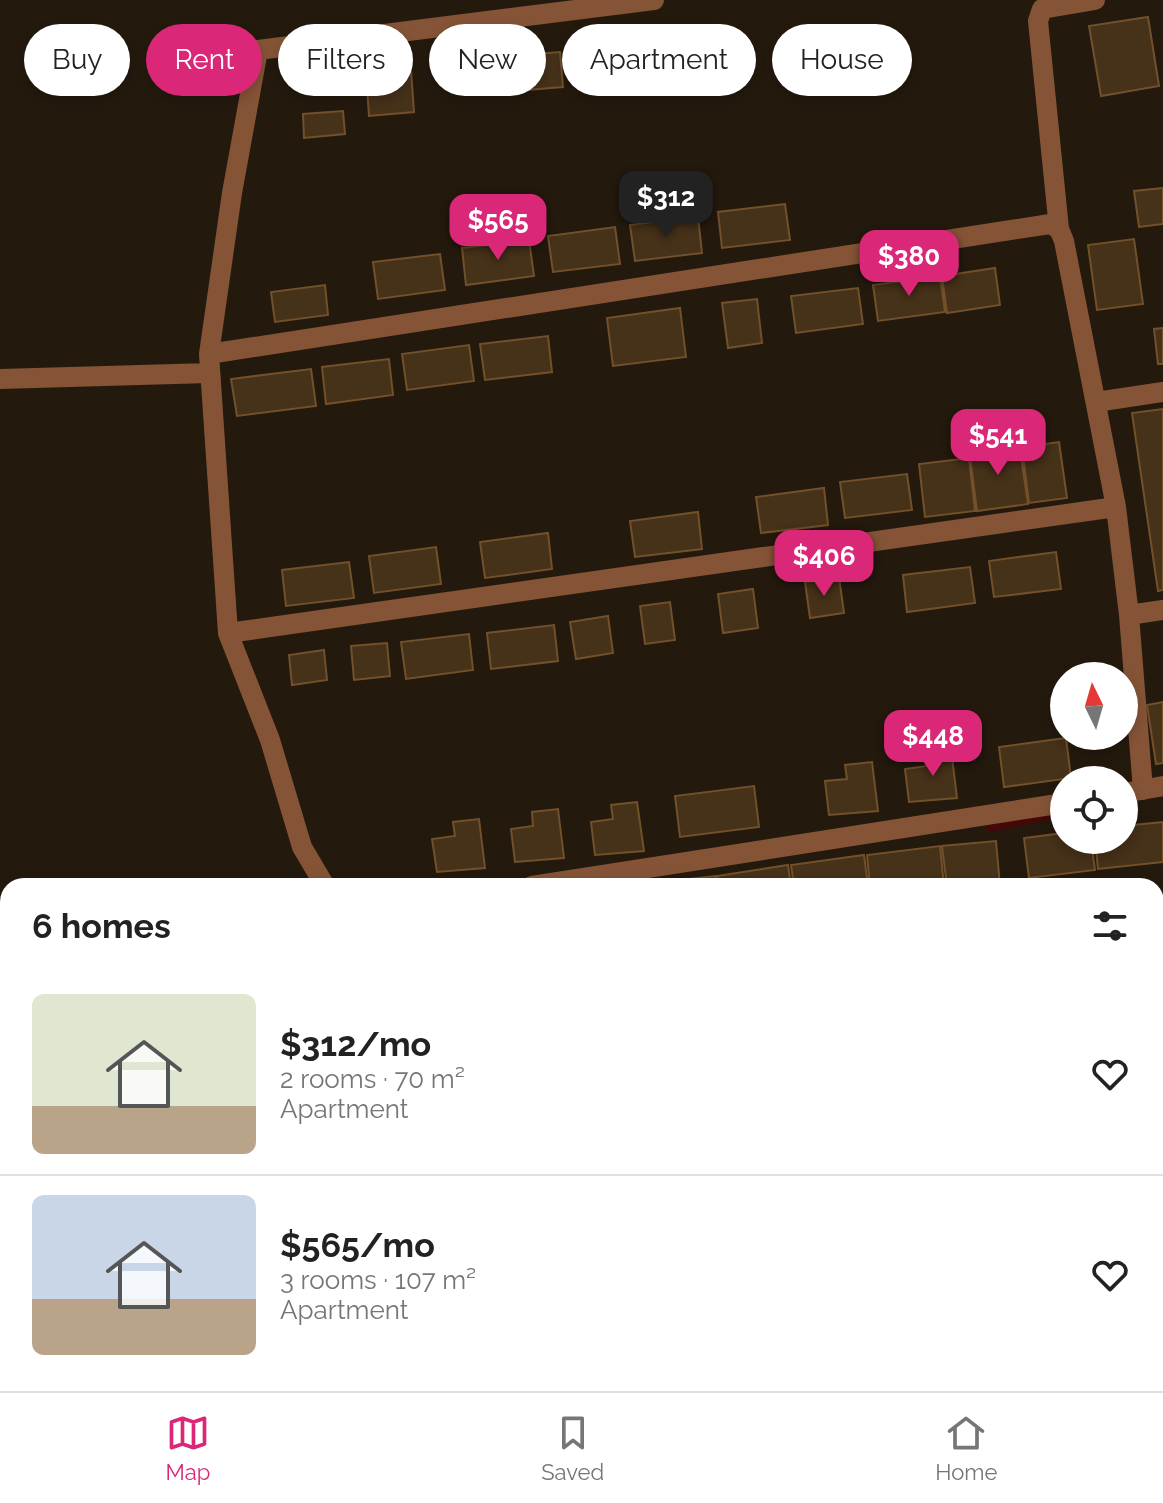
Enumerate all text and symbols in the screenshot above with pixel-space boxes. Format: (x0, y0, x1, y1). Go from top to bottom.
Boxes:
chip: Buy (24, 24, 130, 96)
chip: Rent (146, 24, 262, 96)
chip: Filters (278, 24, 413, 96)
chip: New (429, 24, 546, 96)
chip: Apartment (562, 24, 756, 96)
chip: House (772, 24, 912, 96)
pin: $312 (619, 171, 713, 239)
text: $312 (637, 182, 695, 212)
pin: $565 (451, 194, 545, 262)
text: $565 (467, 205, 529, 235)
pin: $380 (862, 230, 956, 298)
text: $380 (878, 241, 940, 271)
pin: $541 (951, 409, 1045, 477)
text: $541 (969, 420, 1027, 450)
pin: $406 (777, 530, 871, 598)
text: $406 (792, 541, 856, 571)
north arrow (1050, 662, 1138, 750)
map controls (1050, 662, 1138, 854)
pin: $448 (886, 710, 980, 778)
text: $448 (902, 721, 964, 751)
button: locate (1050, 766, 1138, 854)
icon: filters (1088, 904, 1132, 948)
text: 6 homes (32, 906, 171, 946)
text: $312/mo (280, 1024, 431, 1064)
icon: home (96, 1026, 192, 1122)
icon: heart (1088, 1052, 1132, 1096)
text: 2 rooms · 70 m² (280, 1064, 465, 1094)
text: Apartment (280, 1094, 409, 1124)
text: $565/mo (280, 1225, 435, 1265)
icon: home (96, 1227, 192, 1323)
icon: heart (1088, 1253, 1132, 1297)
text: 3 rooms · 107 m² (280, 1265, 476, 1295)
text: Apartment (280, 1295, 409, 1325)
tab: Map (166, 1411, 210, 1485)
tab: Saved (541, 1411, 604, 1485)
tab: Home (935, 1411, 997, 1485)

